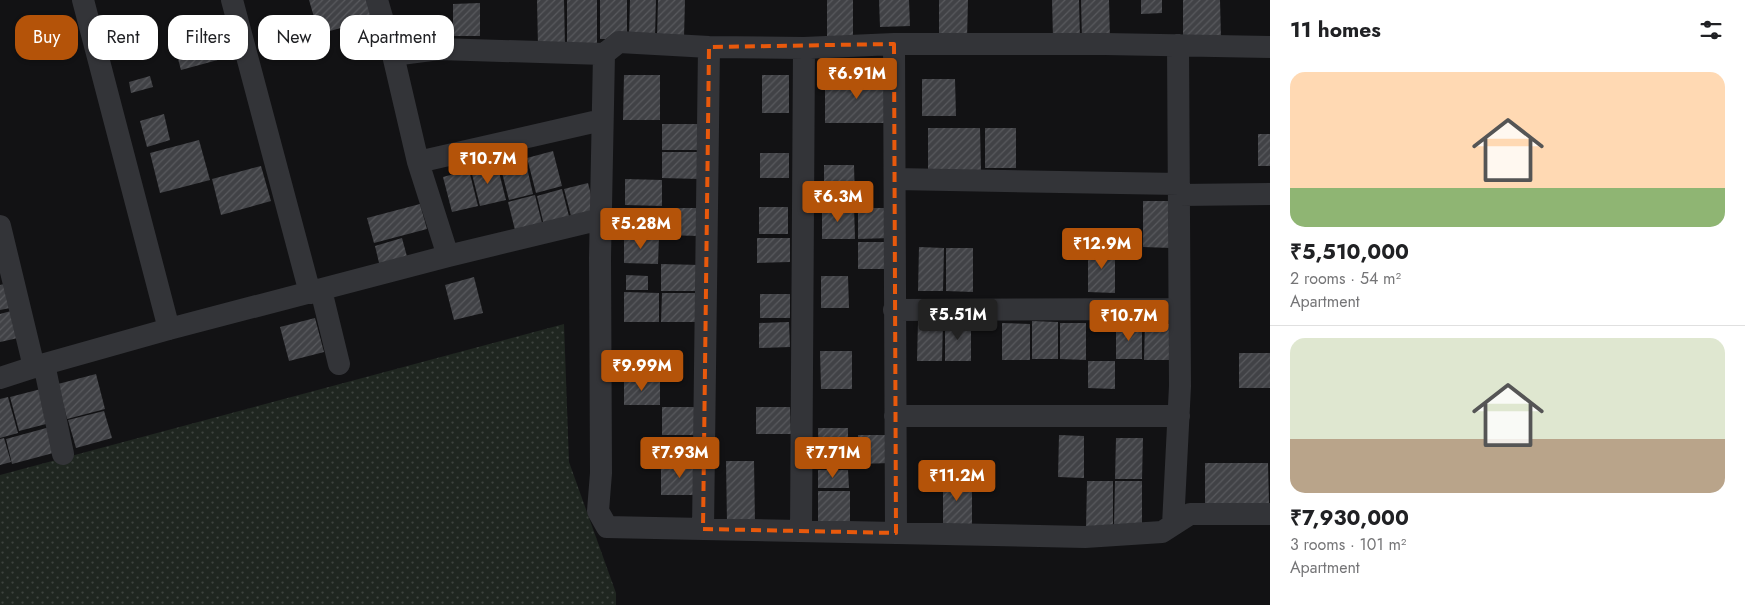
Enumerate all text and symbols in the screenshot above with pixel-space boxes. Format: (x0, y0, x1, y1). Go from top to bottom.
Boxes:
chip: Buy (15, 15, 78, 60)
chip: Rent (88, 15, 158, 60)
chip: Filters (168, 15, 248, 60)
chip: New (258, 15, 330, 60)
chip: Apartment (340, 15, 454, 60)
text: 11 homes (1290, 15, 1381, 45)
icon: filters (1697, 16, 1725, 44)
pin: ₹6.91M (816, 58, 898, 100)
text: ₹6.91M (828, 62, 886, 85)
icon: home (1463, 105, 1553, 195)
pin: ₹10.7M (447, 142, 529, 185)
text: ₹10.7M (460, 147, 516, 170)
pin: ₹6.3M (803, 180, 873, 223)
text: ₹6.3M (813, 185, 863, 208)
pin: ₹5.28M (600, 208, 682, 250)
text: ₹5.28M (611, 212, 671, 235)
pin: ₹12.9M (1061, 228, 1143, 270)
text: ₹12.9M (1073, 232, 1131, 255)
text: ₹5,510,000 (1290, 237, 1409, 267)
text: 2 rooms · 54 m² (1290, 267, 1401, 290)
text: Apartment (1290, 290, 1360, 313)
pin: ₹5.51M (917, 298, 999, 341)
pin: ₹10.7M (1088, 300, 1170, 342)
text: ₹5.51M (929, 303, 987, 326)
text: ₹10.7M (1101, 304, 1157, 327)
pin: ₹9.99M (601, 350, 683, 392)
text: ₹9.99M (612, 354, 672, 377)
icon: home (1463, 370, 1553, 460)
pin: ₹7.93M (639, 436, 721, 479)
pin: ₹7.71M (792, 436, 874, 479)
text: ₹7.93M (651, 441, 709, 464)
text: ₹7.71M (806, 441, 860, 464)
pin: ₹11.2M (916, 460, 998, 502)
text: ₹11.2M (929, 464, 985, 487)
text: ₹7,930,000 (1290, 503, 1409, 533)
text: 3 rooms · 101 m² (1290, 533, 1406, 556)
text: Apartment (1290, 556, 1360, 579)

